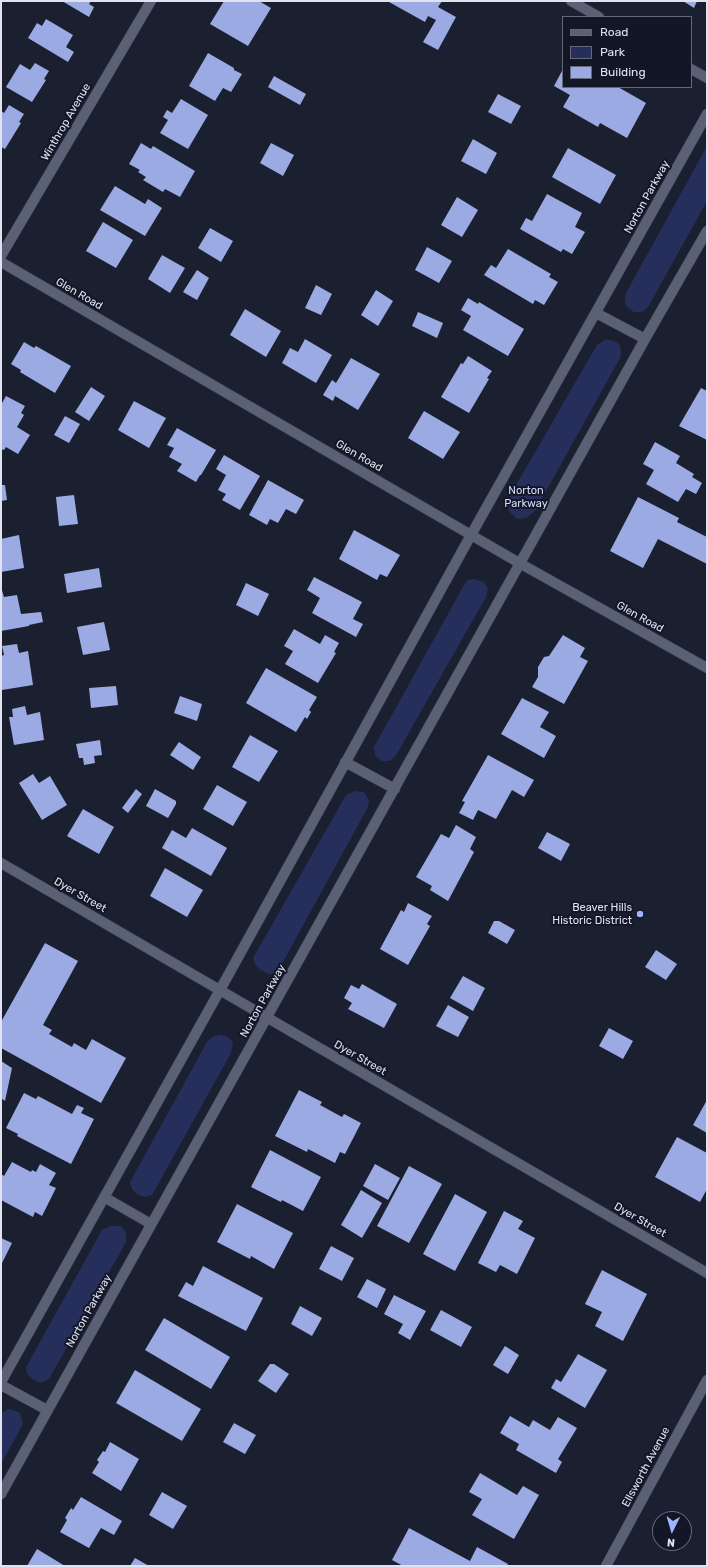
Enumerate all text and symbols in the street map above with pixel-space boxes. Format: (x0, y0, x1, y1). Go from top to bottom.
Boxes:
legend (562, 16, 692, 88)
text: Road (600, 25, 628, 39)
text: Park (600, 45, 625, 59)
text: Building (600, 65, 646, 79)
street label: Winthrop Avenue (38, 81, 94, 163)
street label: Norton Parkway (621, 158, 673, 236)
street label: Glen Road (53, 275, 105, 313)
street label: Glen Road (333, 437, 385, 475)
park label: Norton Parkway (504, 484, 548, 510)
street label: Glen Road (614, 599, 666, 635)
street label: Dyer Street (51, 875, 109, 915)
place label: Beaver Hills Historic District (552, 901, 632, 927)
marker: Beaver Hills Historic District (635, 909, 645, 919)
street label: Norton Parkway (237, 962, 289, 1040)
street label: Dyer Street (331, 1038, 389, 1078)
street label: Dyer Street (611, 1200, 669, 1240)
street label: Norton Parkway (63, 1272, 115, 1350)
street label: Ellsworth Avenue (619, 1425, 673, 1509)
north arrow (652, 1511, 692, 1551)
text: N (666, 1536, 676, 1549)

